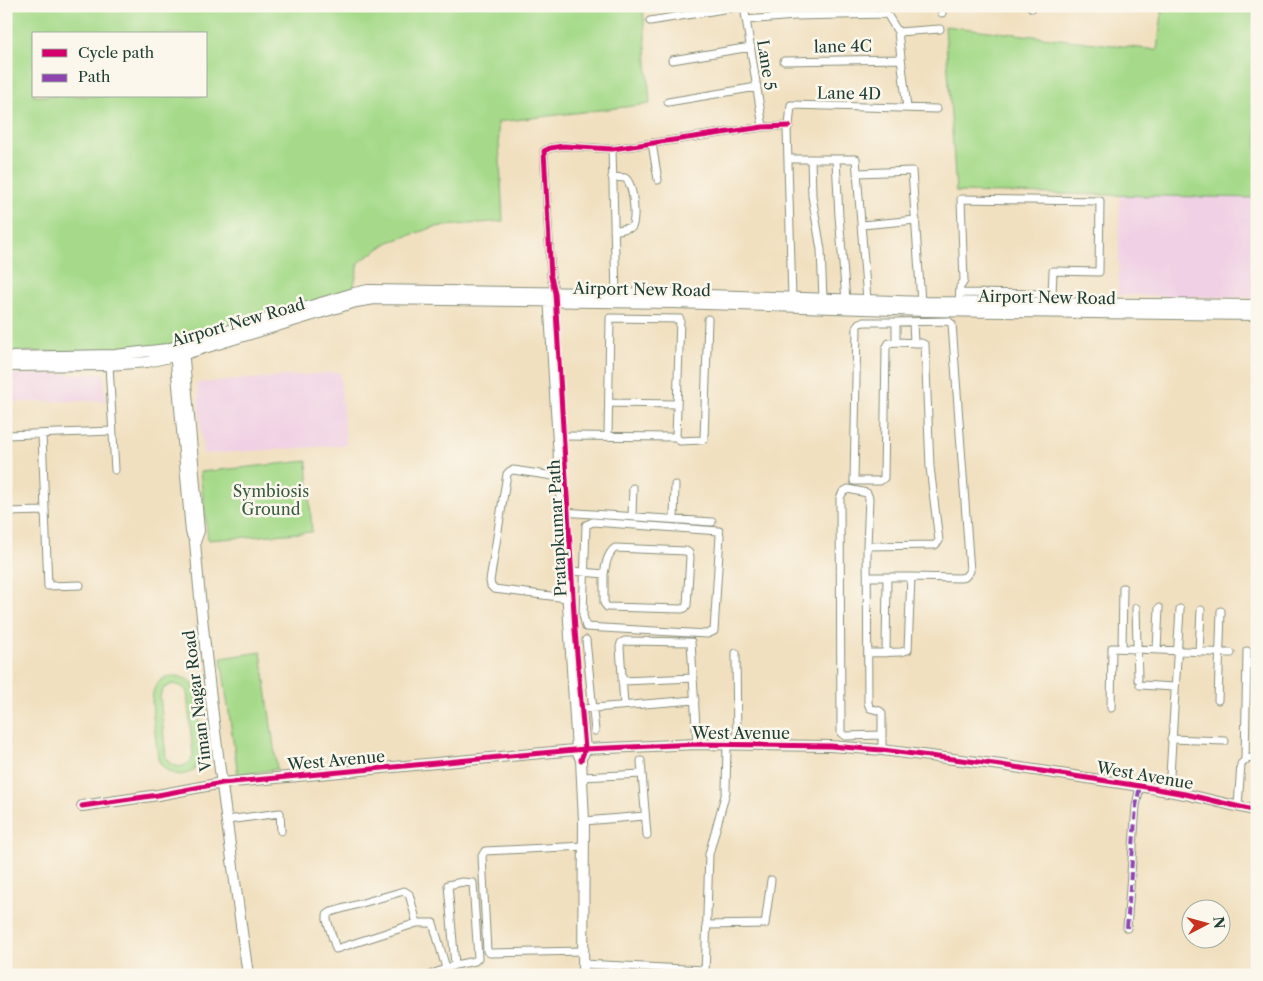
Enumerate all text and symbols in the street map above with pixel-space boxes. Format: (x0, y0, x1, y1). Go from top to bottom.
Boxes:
legend (32, 32, 208, 98)
street label: lane 4C (814, 35, 872, 57)
street label: Lane 5 (753, 38, 781, 92)
text: Cycle path (78, 43, 155, 62)
text: Path (78, 67, 111, 86)
street label: Lane 4D (817, 82, 881, 104)
street label: Airport New Road (572, 278, 711, 300)
street label: Airport New Road (977, 286, 1116, 308)
street label: Airport New Road (168, 293, 307, 351)
street label: Pratapkumar Path (543, 459, 571, 597)
park label: Symbiosis Ground (233, 481, 309, 519)
street label: Viman Nagar Road (178, 629, 216, 774)
street label: West Avenue (691, 723, 790, 743)
street label: West Avenue (285, 746, 386, 774)
street label: West Avenue (1094, 756, 1195, 793)
north arrow (1180, 898, 1230, 948)
text: N (1209, 916, 1229, 930)

